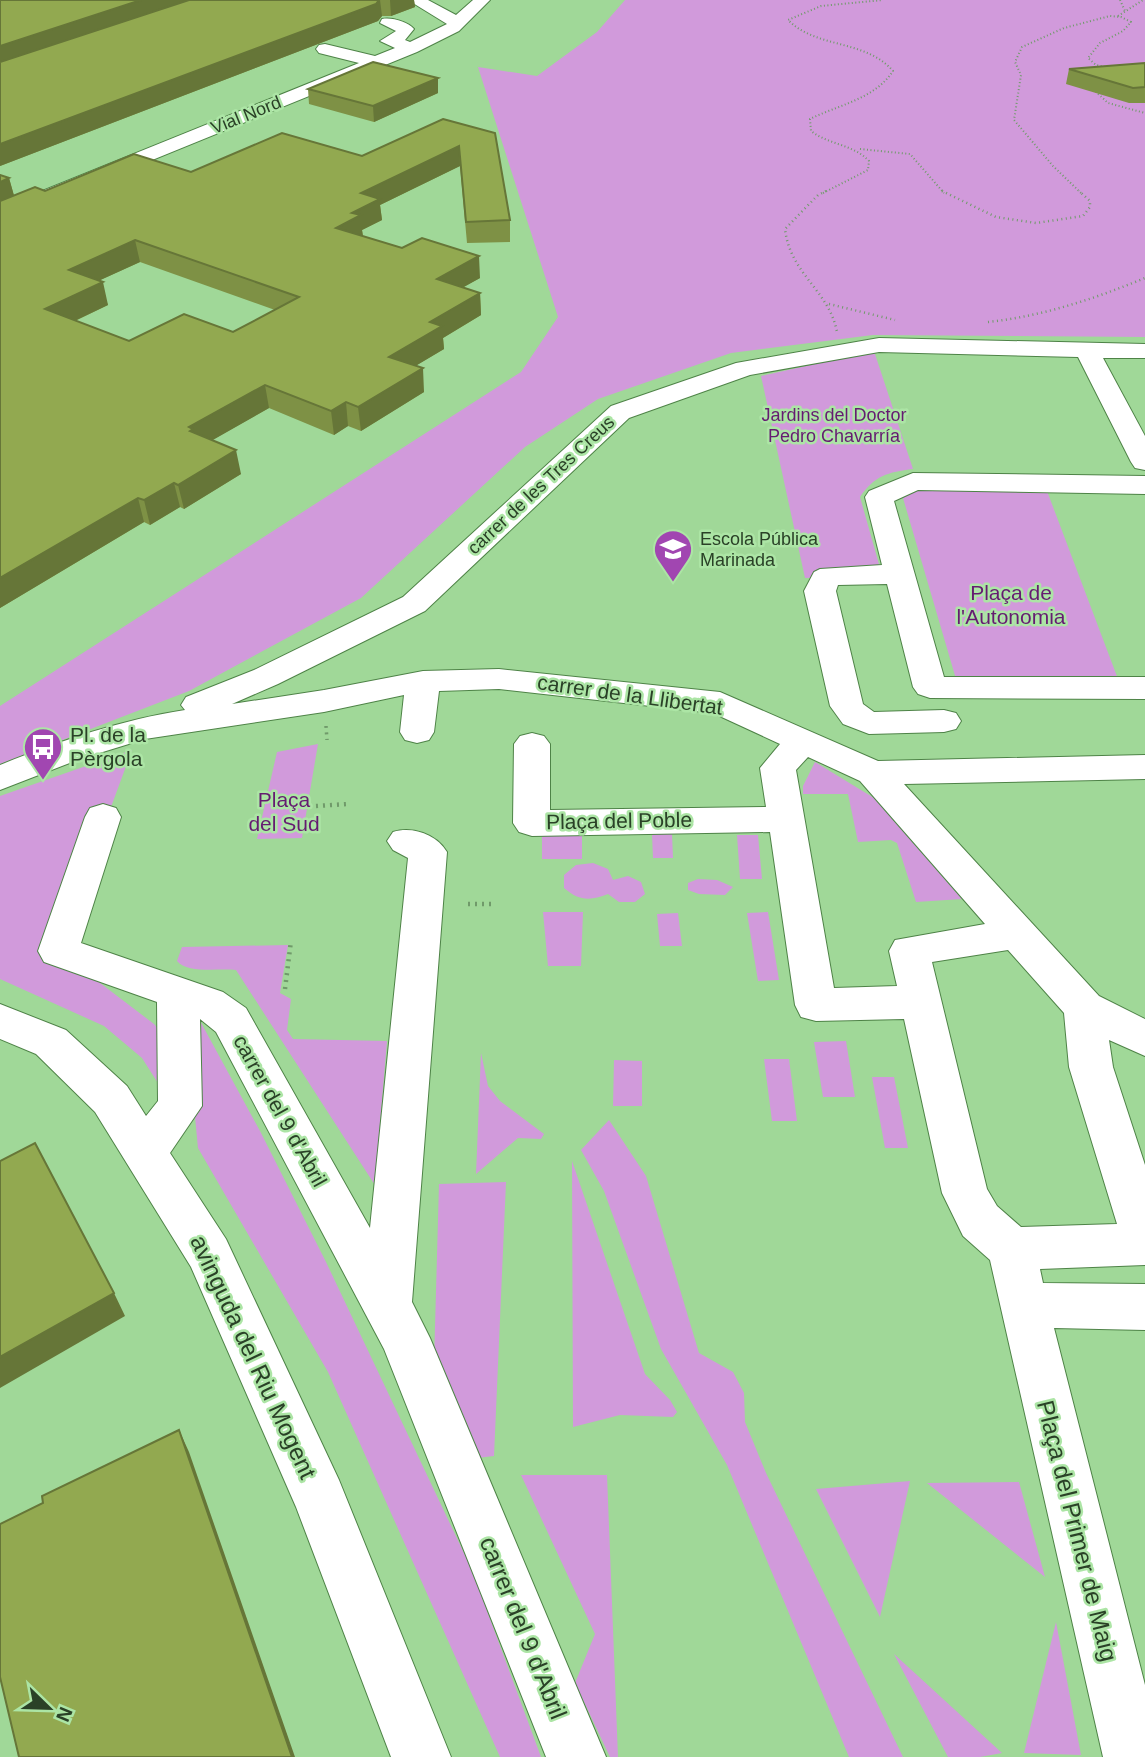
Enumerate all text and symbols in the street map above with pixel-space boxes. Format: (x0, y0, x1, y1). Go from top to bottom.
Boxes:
street label: Vial Nord (208, 92, 284, 138)
park label: Jardins del Doctor Pedro Chavarría (761, 405, 907, 446)
street label: carrer de les Tres Creus (464, 412, 618, 558)
school or university icon: Escola Pública Marinada (652, 528, 694, 583)
place label: Escola Pública Marinada (700, 529, 819, 570)
park label: Plaça de l'Autonomia (956, 581, 1066, 628)
street label: carrer de la Llibertat (536, 670, 724, 719)
place label: Pl. de la Pèrgola (70, 723, 146, 770)
bus stop icon: Pl. de la Pèrgola (22, 726, 64, 781)
park label: Plaça del Sud (248, 788, 320, 835)
street label: Plaça del Poble (546, 808, 692, 833)
street label: carrer del 9 d'Abril (229, 1031, 332, 1191)
street label: avinguda del Riu Mogent (185, 1231, 322, 1483)
street label: Plaça del Primer de Maig (1032, 1398, 1123, 1664)
street label: carrer del 9 d'Abril (475, 1533, 572, 1723)
north arrow (14, 1673, 84, 1743)
text: N (52, 1704, 77, 1725)

